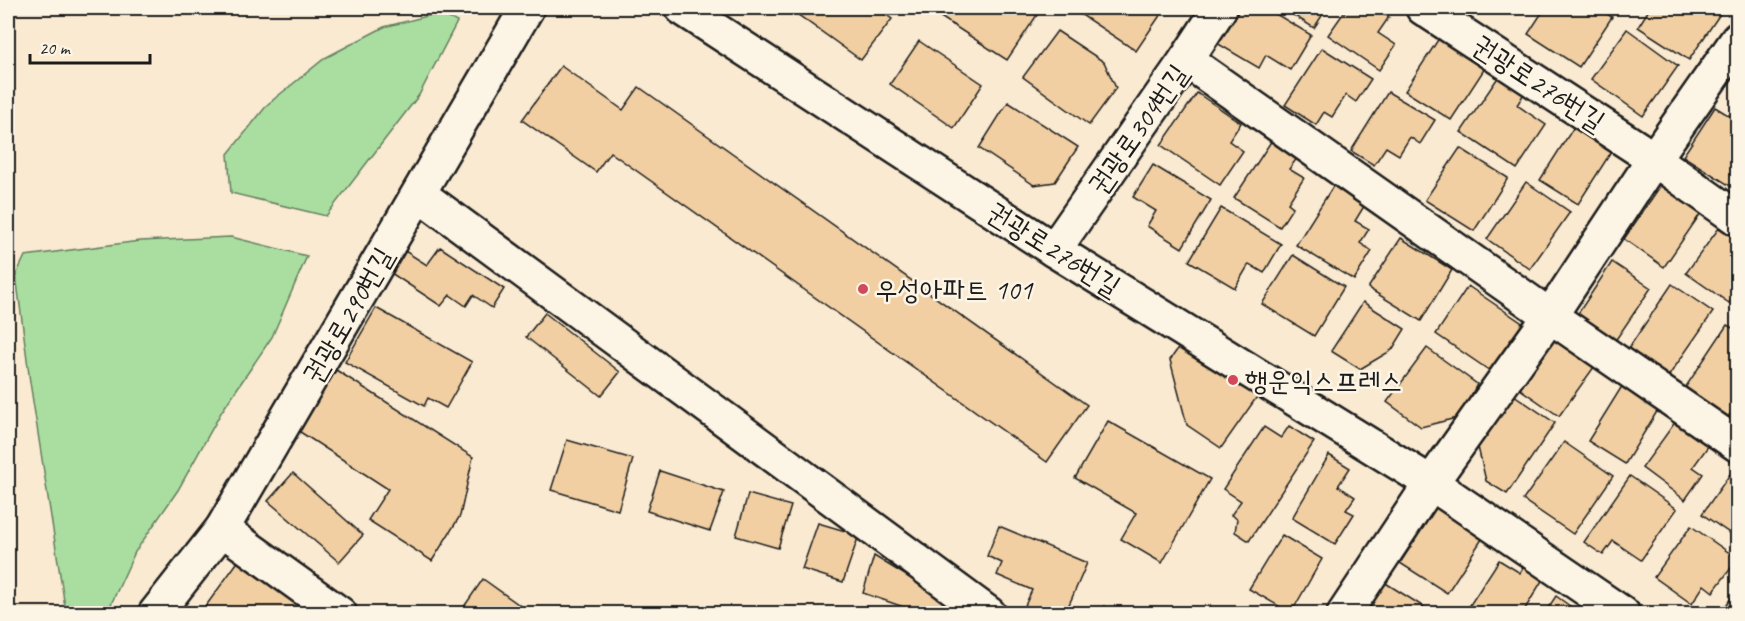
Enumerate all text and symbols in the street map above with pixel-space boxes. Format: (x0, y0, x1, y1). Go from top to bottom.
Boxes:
scale bar (30, 27, 150, 65)
street label: 권광로276번길 (1466, 27, 1612, 139)
text: 20 m (39, 37, 72, 59)
street label: 권광로304번길 (1081, 57, 1195, 201)
street label: 권광로276번길 (981, 194, 1127, 304)
street label: 권광로290번길 (295, 241, 401, 389)
place label: 우성아파트 101 (875, 272, 1034, 307)
marker: 우성아파트 101 (856, 282, 870, 296)
place label: 행운익스프레스 (1245, 363, 1403, 398)
marker: 행운익스프레스 (1226, 373, 1240, 387)

